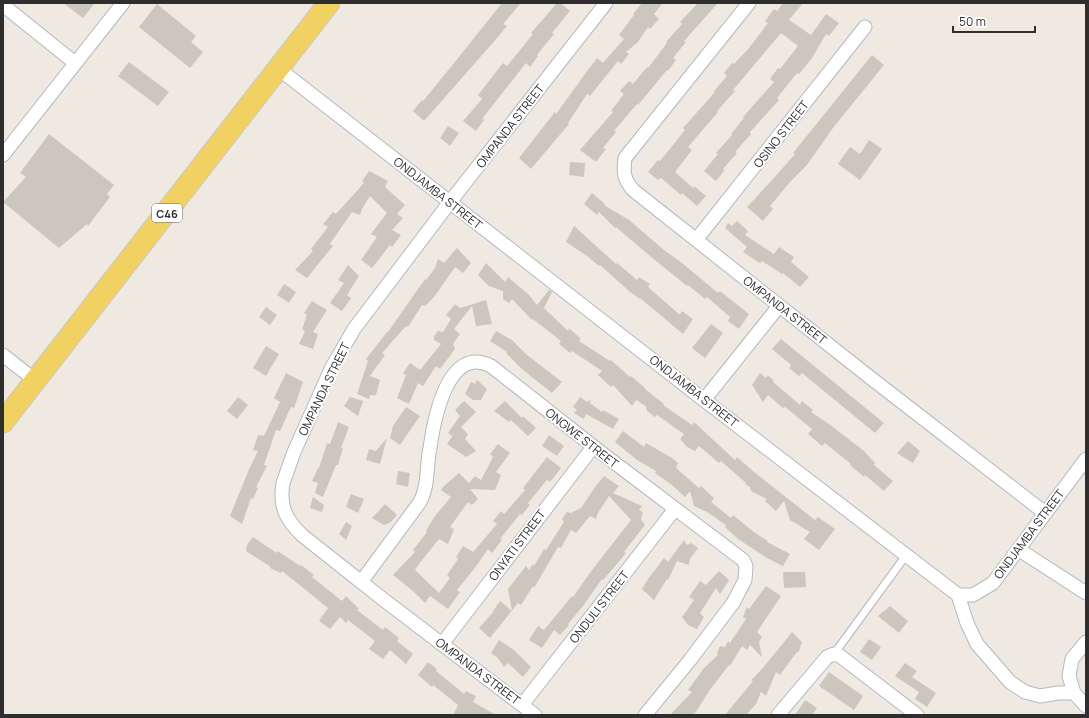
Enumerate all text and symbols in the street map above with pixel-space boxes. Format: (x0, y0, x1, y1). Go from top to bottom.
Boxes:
scale bar (953, 8, 1035, 34)
text: 50 m (959, 13, 986, 30)
street label: OMPANDA STREET (472, 80, 549, 171)
street label: OSINO STREET (749, 96, 813, 171)
street label: ONDJAMBA STREET (390, 153, 487, 234)
road number: C46 (152, 204, 182, 222)
street label: OMPANDA STREET (740, 272, 831, 349)
street label: OMPANDA STREET (294, 339, 354, 439)
street label: ONDJAMBA STREET (646, 351, 743, 432)
street label: ONGWE STREET (542, 404, 623, 472)
street label: ONDJAMBA STREET (990, 485, 1069, 582)
street label: ONYATI STREET (485, 505, 550, 584)
street label: ONDULI STREET (565, 567, 633, 647)
street label: OMPANDA STREET (432, 634, 525, 709)

